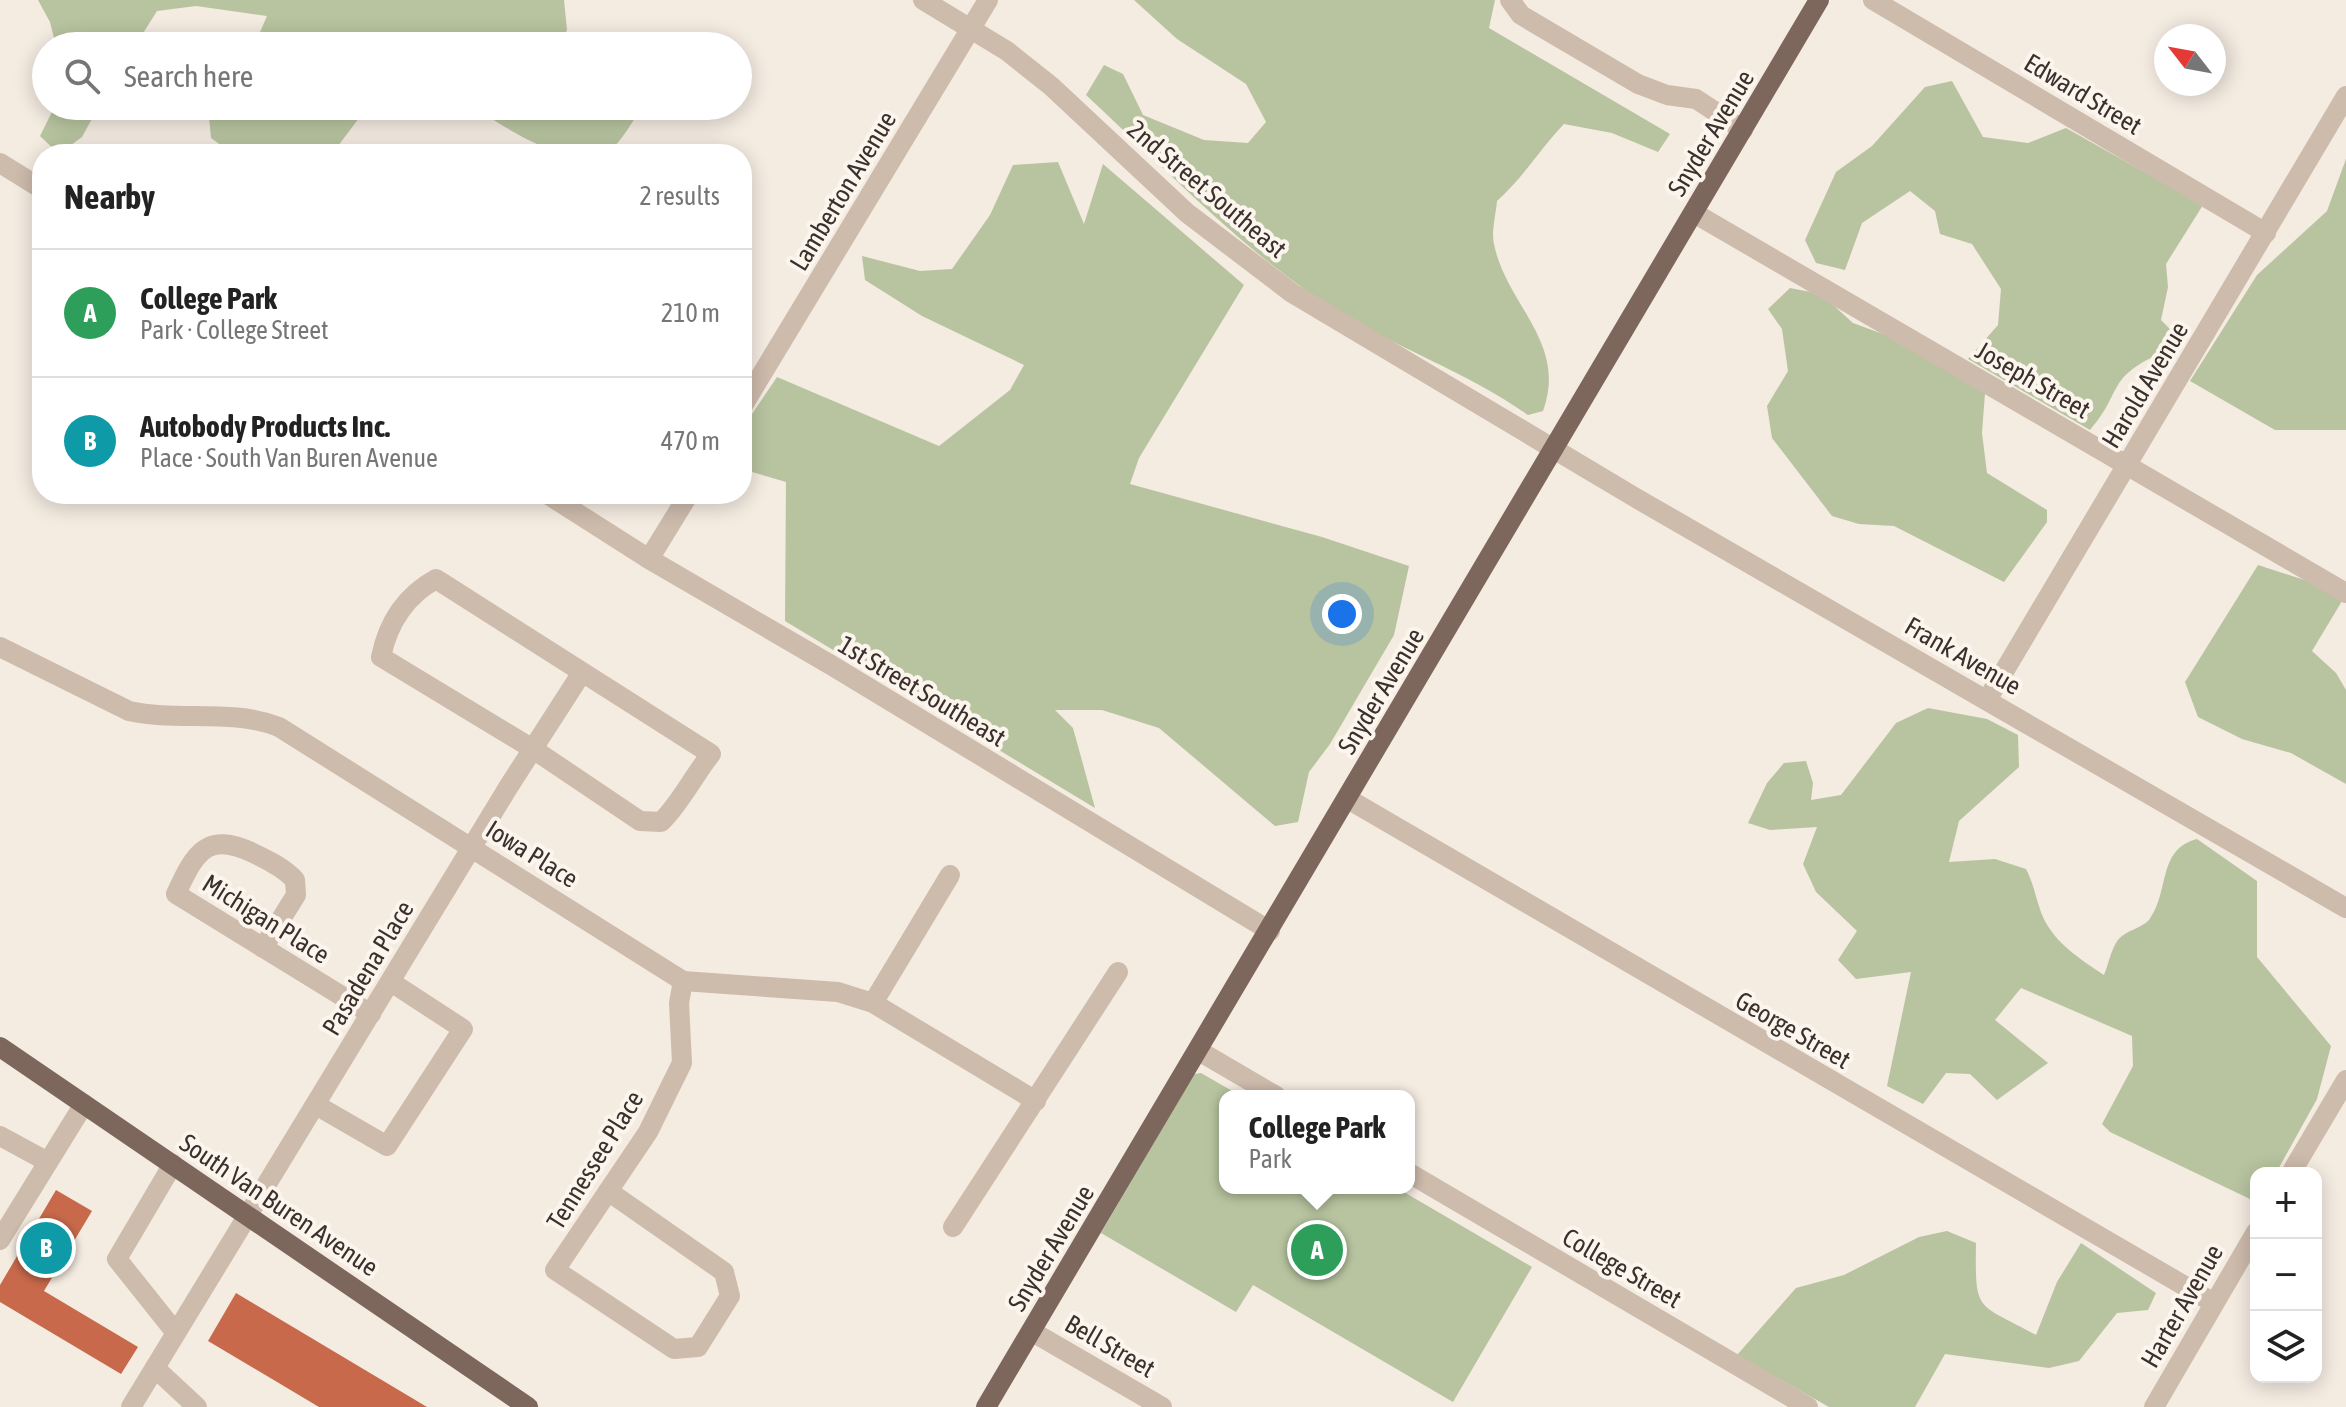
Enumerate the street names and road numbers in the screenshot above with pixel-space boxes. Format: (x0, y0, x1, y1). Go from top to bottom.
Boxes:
street label: Edward Street (2019, 47, 2147, 141)
street label: Snyder Avenue (1662, 65, 1760, 201)
street label: Lamberton Avenue (784, 106, 902, 276)
street label: 2nd Street Southeast (1122, 114, 1292, 264)
street label: Harold Avenue (2096, 317, 2194, 453)
street label: Joseph Street (1970, 335, 2096, 425)
street label: Frank Avenue (1900, 611, 2026, 701)
street label: Snyder Avenue (1332, 623, 1430, 759)
street label: 1st Street Southeast (833, 629, 1011, 753)
street label: Iowa Place (481, 814, 583, 894)
street label: Michigan Place (197, 868, 335, 970)
street label: Pasadena Place (316, 896, 420, 1040)
street label: George Street (1730, 985, 1856, 1075)
street label: Tennessee Place (541, 1085, 649, 1235)
street label: South Van Buren Avenue (174, 1128, 384, 1282)
street label: Snyder Avenue (1002, 1180, 1100, 1316)
street label: College Street (1557, 1222, 1687, 1314)
street label: Harter Avenue (2135, 1239, 2229, 1373)
street label: Bell Street (1060, 1308, 1160, 1384)

